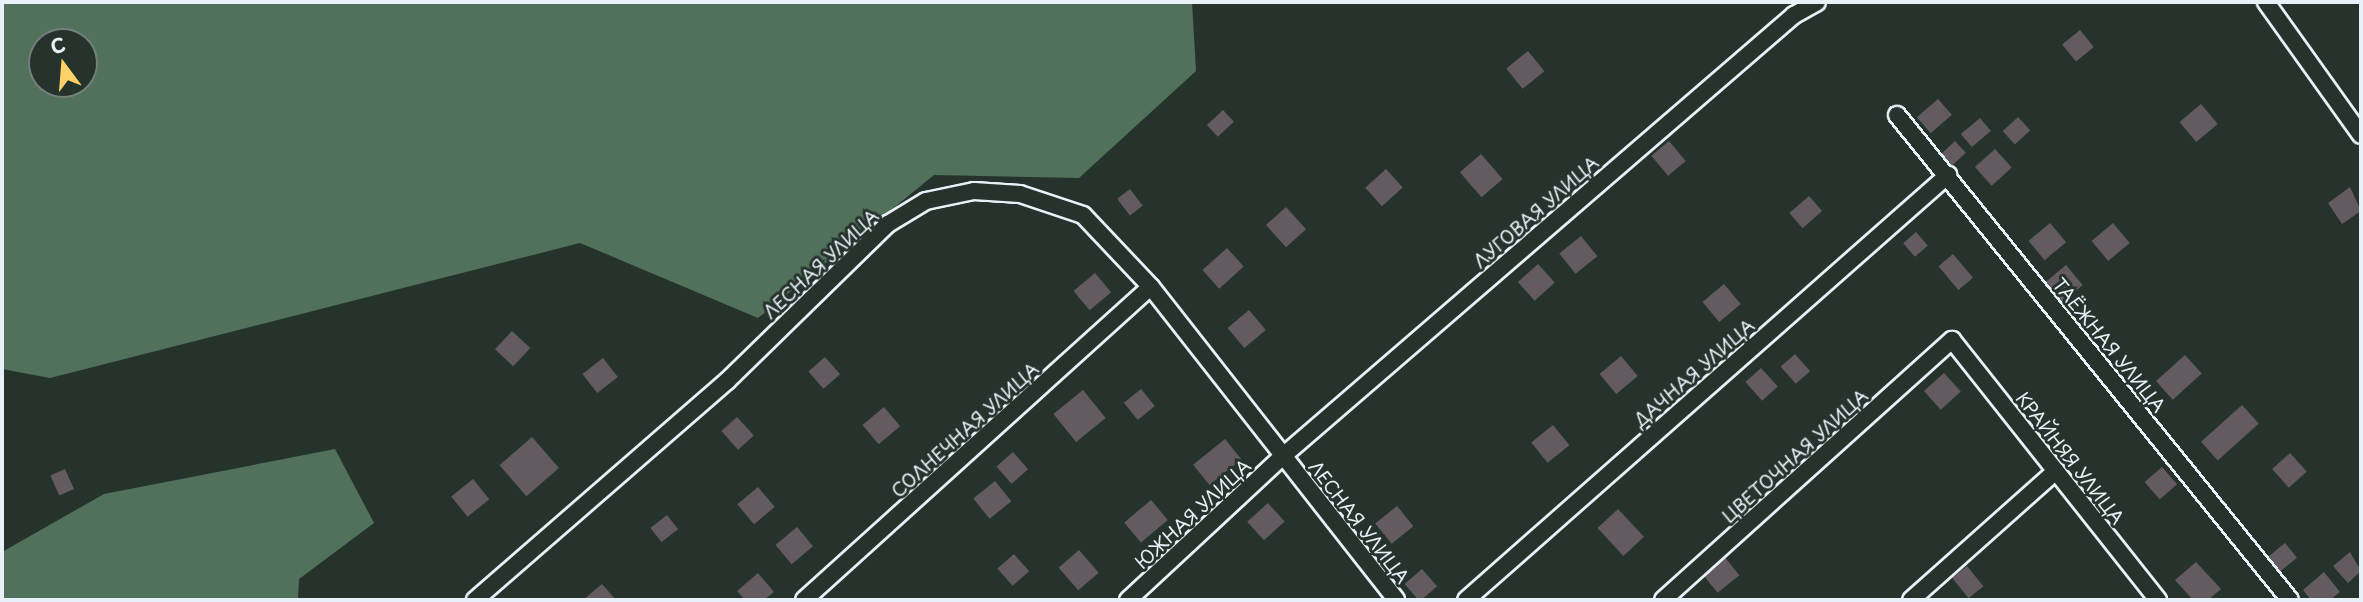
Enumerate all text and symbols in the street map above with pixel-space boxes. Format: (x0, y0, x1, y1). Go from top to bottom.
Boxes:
north arrow (28, 28, 98, 98)
text: С (47, 29, 68, 60)
street label: ЛУГОВАЯ УЛИЦА (1469, 152, 1603, 272)
street label: ЛЕСНАЯ УЛИЦА (759, 205, 883, 323)
street label: ТАЁЖНАЯ УЛИЦА (2048, 274, 2170, 416)
street label: ДАЧНАЯ УЛИЦА (1629, 315, 1759, 431)
street label: СОЛНЕЧНАЯ УЛИЦА (887, 358, 1043, 502)
street label: ЦВЕТОЧНАЯ УЛИЦА (1718, 385, 1872, 527)
street label: КРАЙНЯЯ УЛИЦА (2011, 387, 2129, 529)
street label: ЮЖНАЯ УЛИЦА (1131, 455, 1255, 573)
street label: ЛЕСНАЯ УЛИЦА (1305, 457, 1413, 587)

